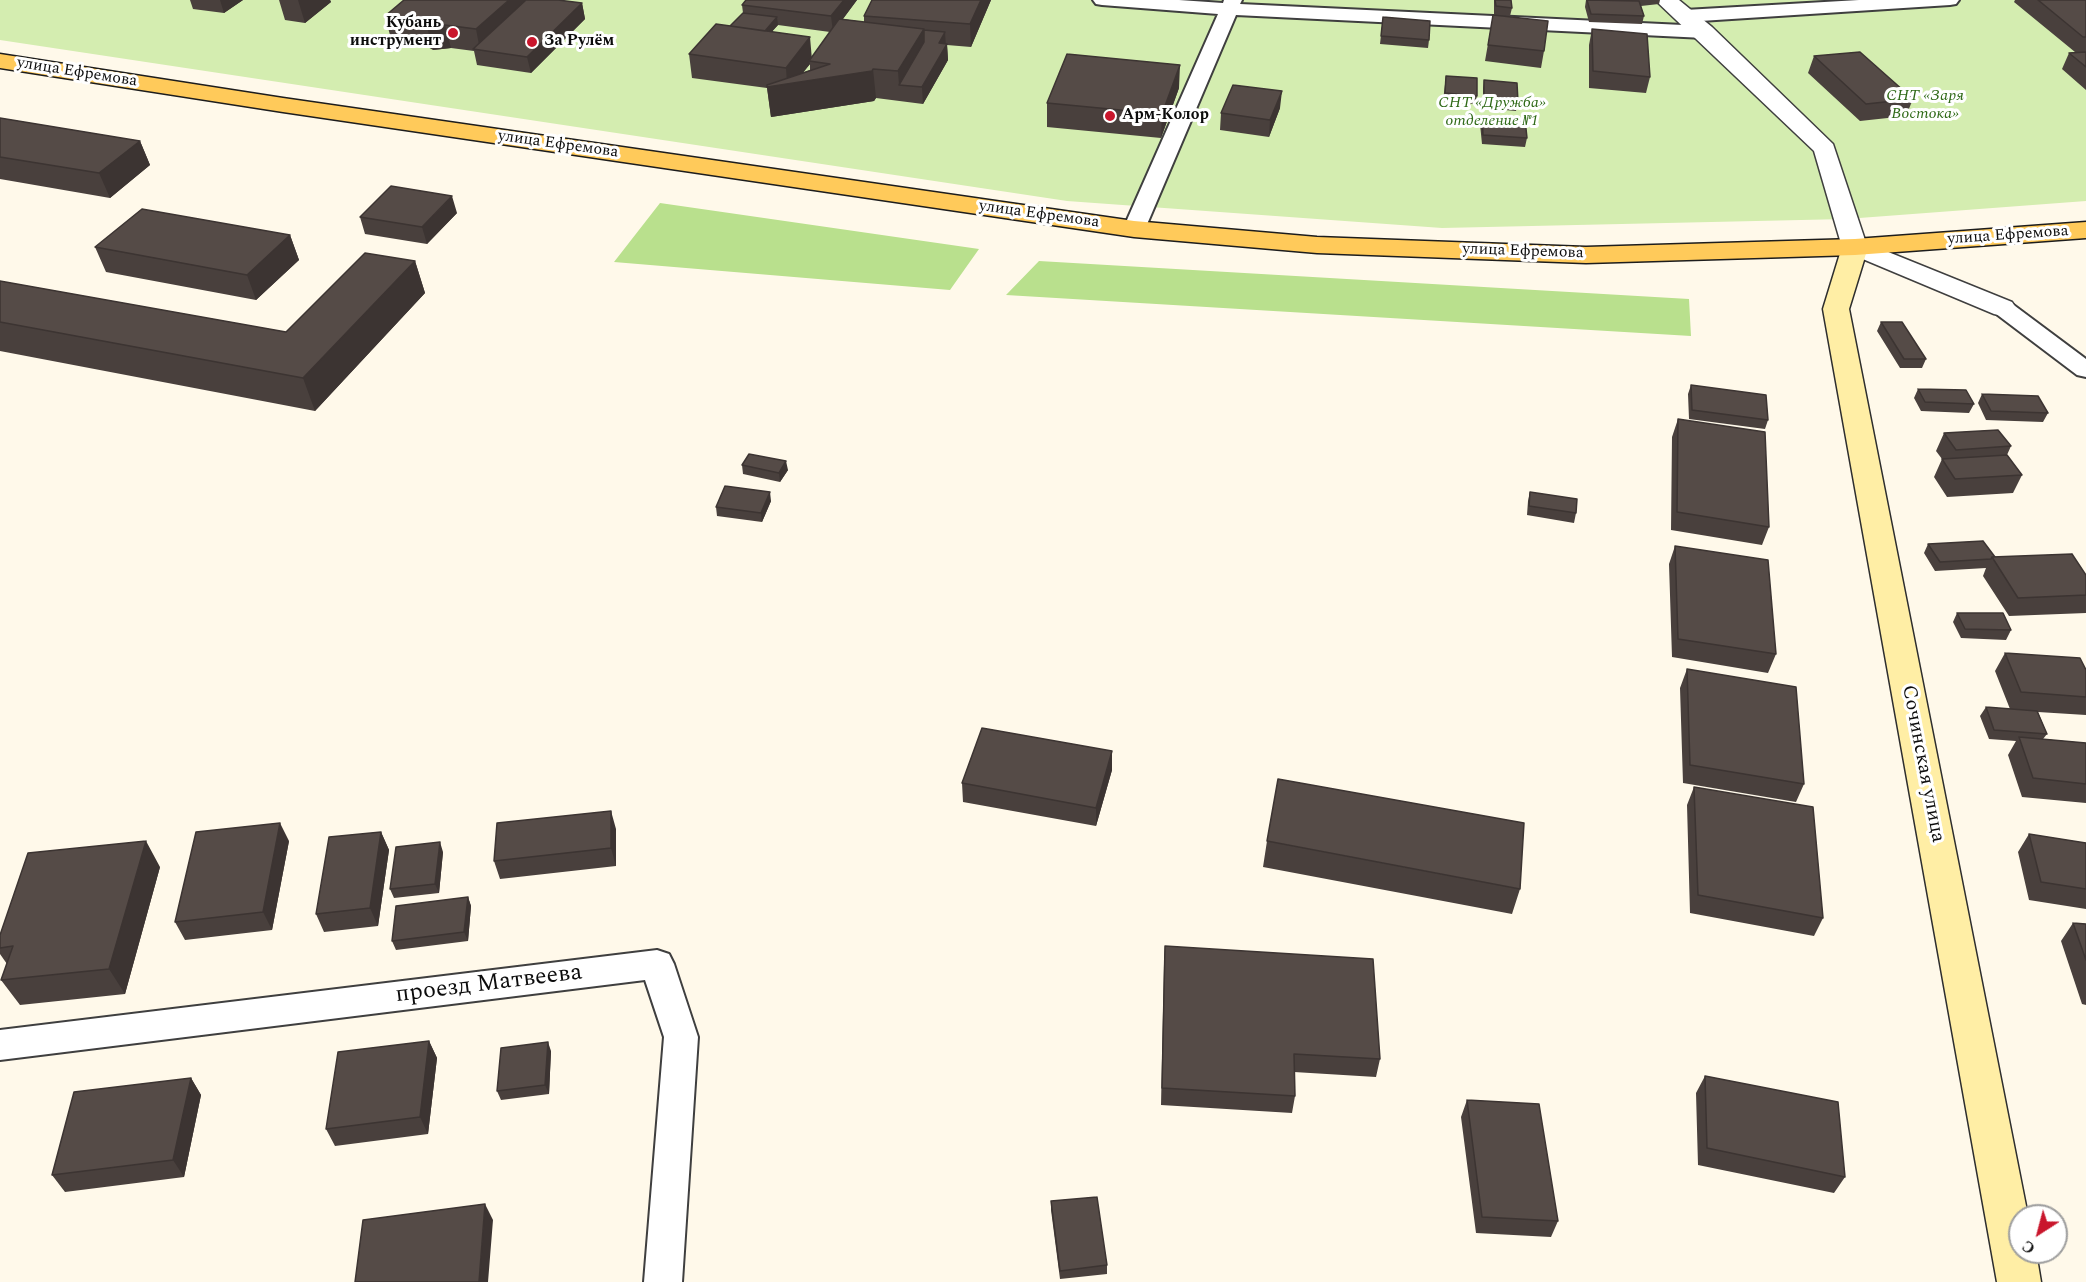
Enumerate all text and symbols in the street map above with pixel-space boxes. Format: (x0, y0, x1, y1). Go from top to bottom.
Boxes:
place label: Кубань инструмент (350, 14, 441, 52)
marker: Кубань инструмент (446, 26, 460, 40)
place label: За Рулём (544, 32, 614, 52)
marker: За Рулём (525, 35, 539, 49)
street label: улица Ефремова (16, 54, 138, 92)
park label: СНТ «Заря Востока» (1886, 87, 1964, 125)
park label: СНТ «Дружба» отделение №1 (1438, 94, 1546, 132)
place label: Арм-Колор (1122, 106, 1209, 126)
marker: Арм-Колор (1103, 109, 1117, 123)
street label: улица Ефремова (497, 127, 619, 163)
street label: улица Ефремова (978, 197, 1100, 233)
street label: улица Ефремова (1947, 222, 2069, 250)
street label: улица Ефремова (1462, 240, 1584, 264)
street label: Сочинская улица (1895, 683, 1949, 845)
street label: проезд Матвеева (394, 959, 584, 1011)
north arrow (2008, 1204, 2068, 1264)
text: С (2017, 1234, 2040, 1260)

